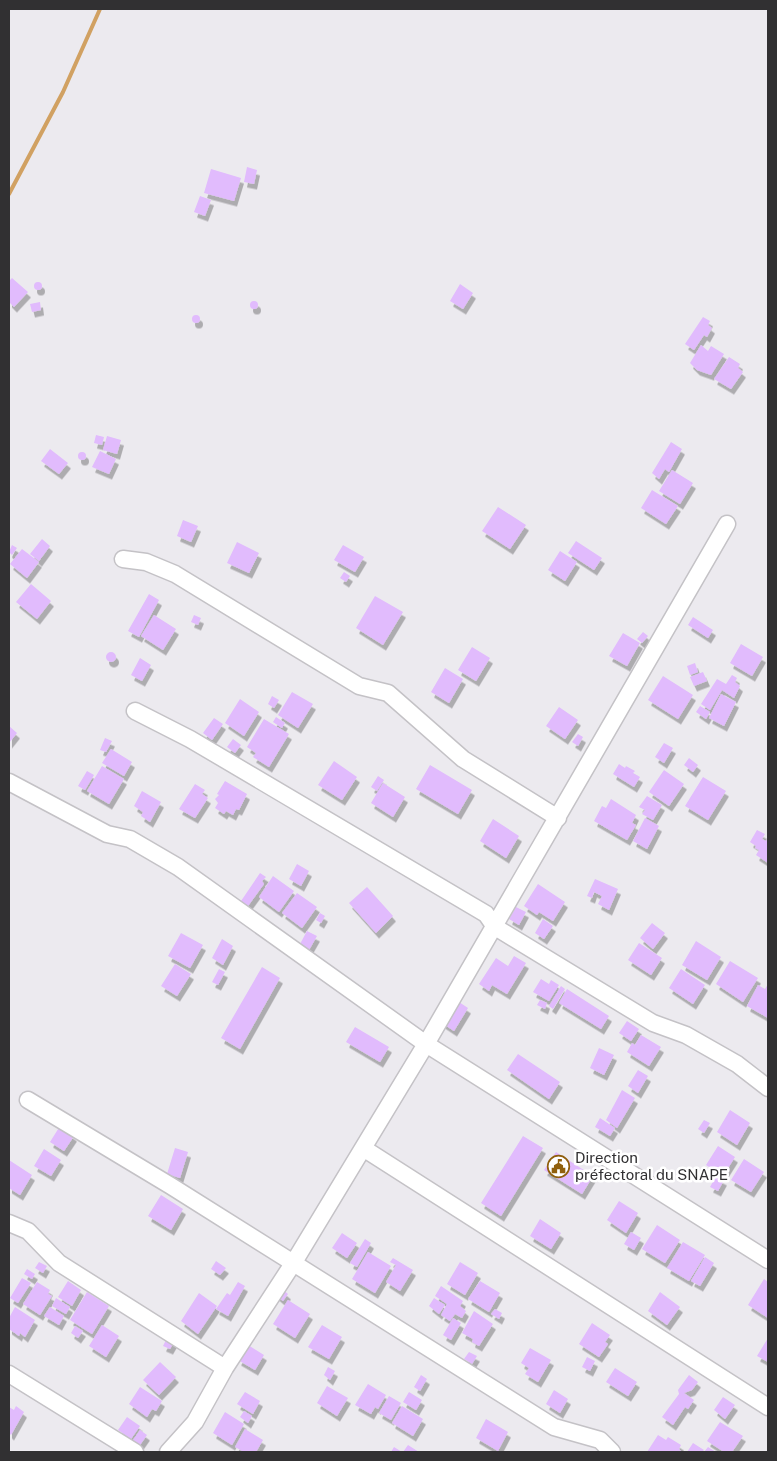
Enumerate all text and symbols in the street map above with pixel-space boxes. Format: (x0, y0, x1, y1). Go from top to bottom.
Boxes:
place label: Direction préfectoral du SNAPE (575, 1149, 728, 1183)
public building icon: Direction préfectoral du SNAPE (547, 1155, 571, 1179)

